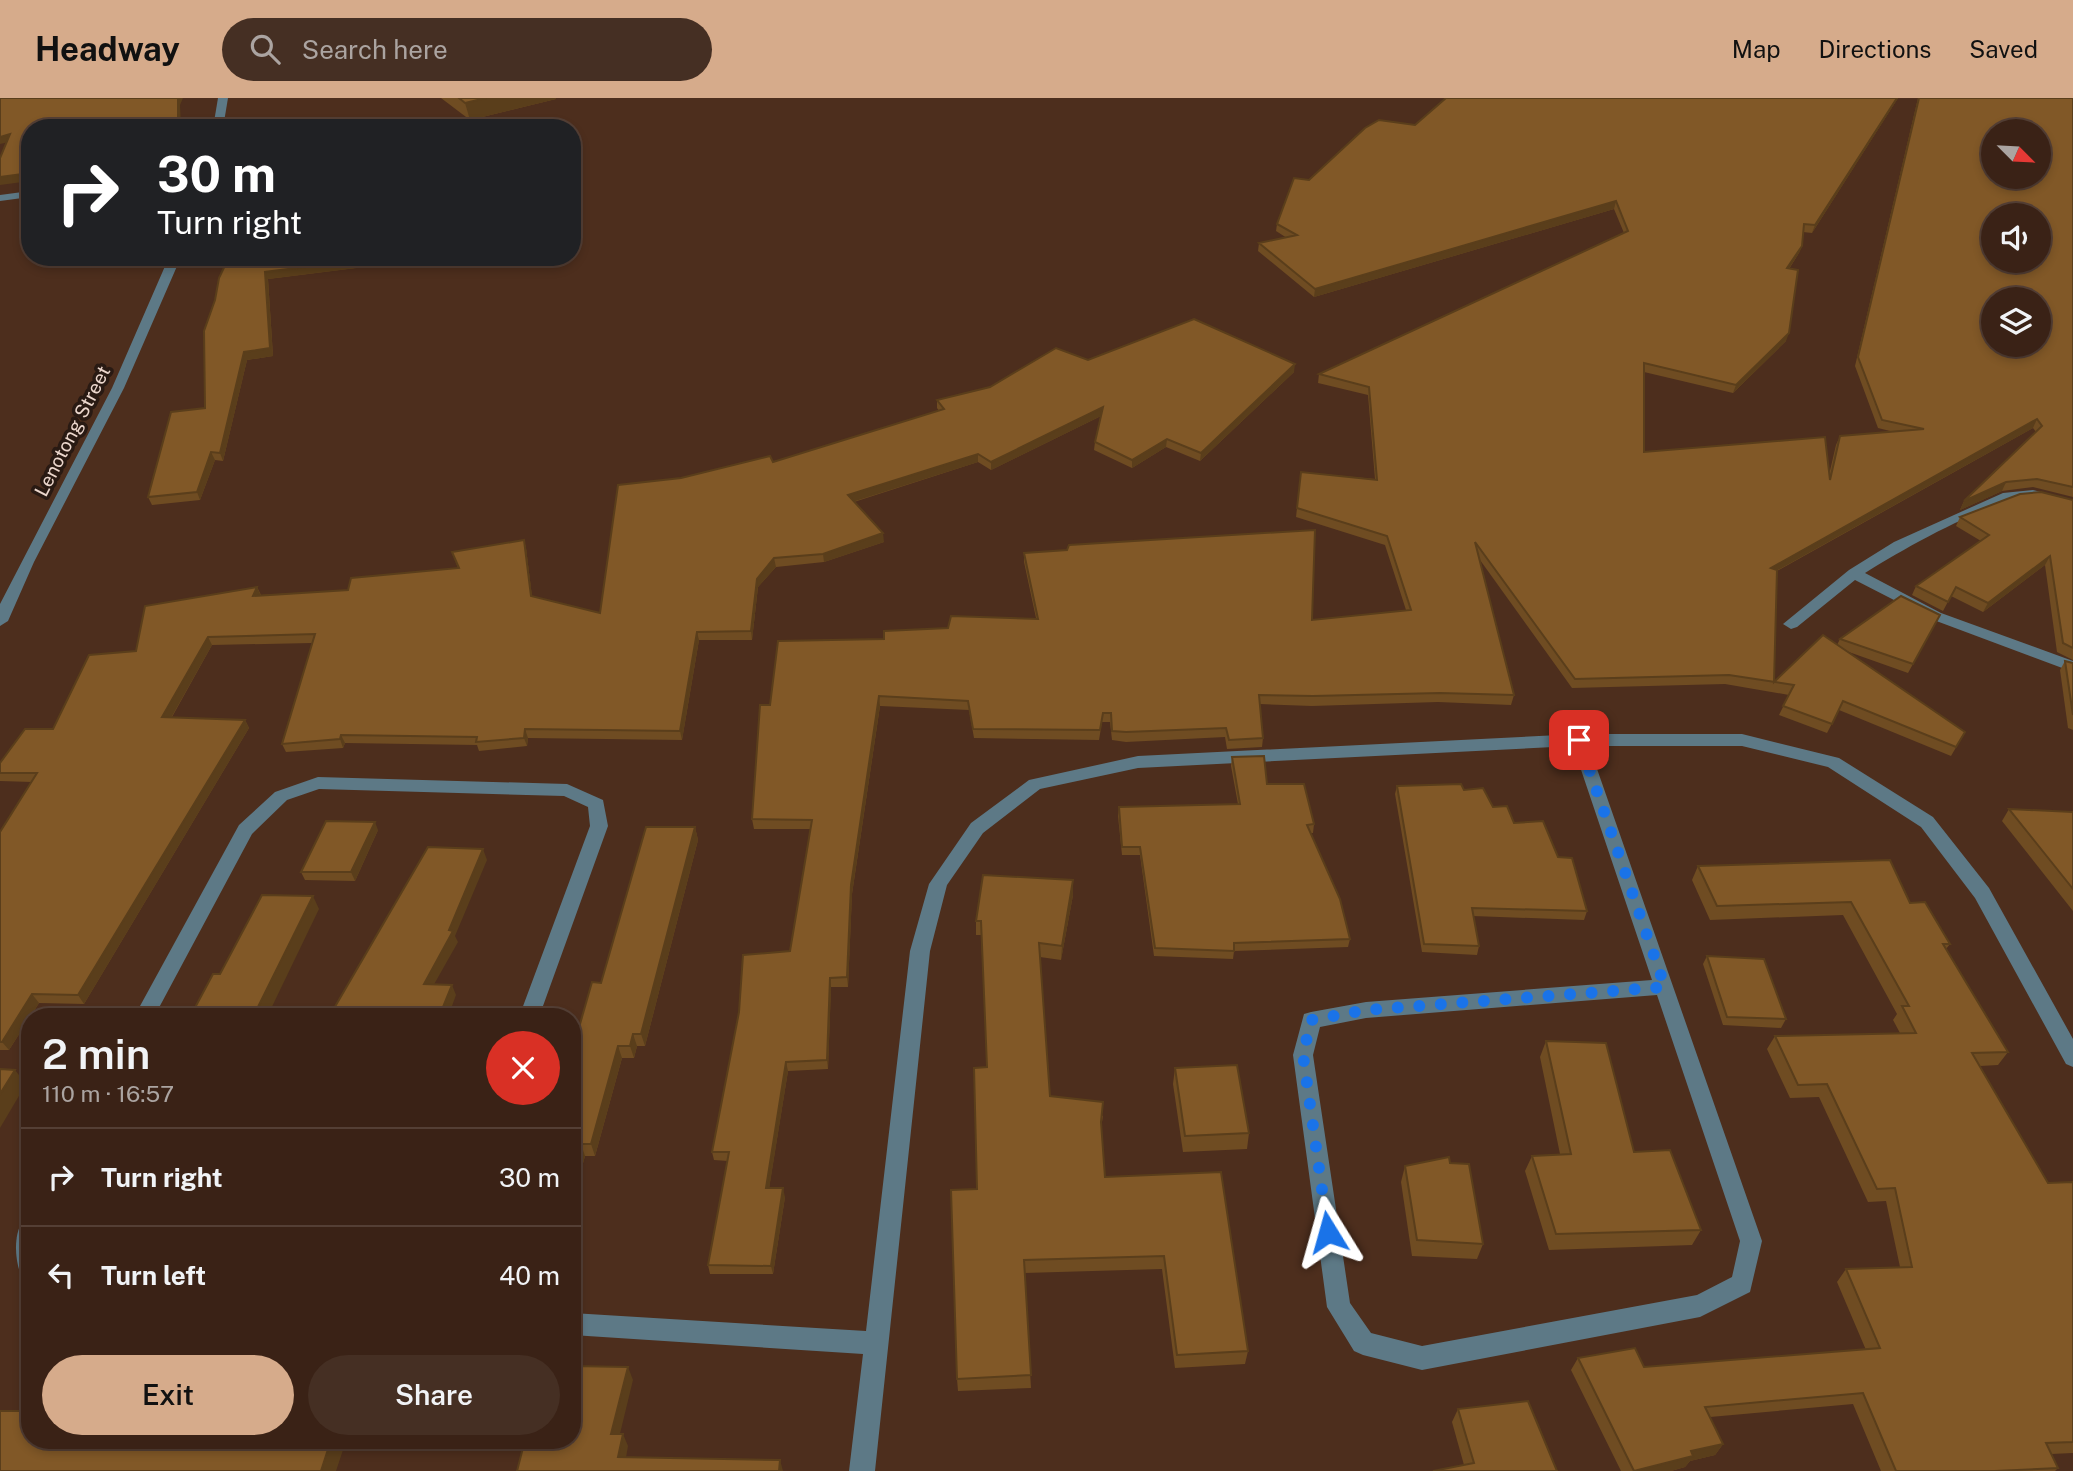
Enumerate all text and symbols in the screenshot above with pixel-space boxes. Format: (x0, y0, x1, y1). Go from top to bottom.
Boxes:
search box (222, 18, 712, 81)
text: Headway (35, 30, 180, 68)
icon: search (246, 30, 284, 68)
text: Search here (302, 34, 448, 65)
text: Map (1732, 35, 1781, 63)
text: Directions (1819, 35, 1931, 63)
text: Saved (1969, 35, 2038, 63)
north arrow (1981, 119, 2051, 189)
map controls (1981, 119, 2051, 357)
text: 30 m (157, 145, 276, 203)
icon: right (42, 147, 133, 238)
button: sound (1981, 203, 2051, 273)
text: Turn right (157, 204, 302, 241)
button: layers (1981, 287, 2051, 357)
street label: Lenotong Street (30, 362, 114, 500)
pin (1549, 710, 1609, 770)
icon: arrive (1560, 721, 1598, 759)
text: 2 min (42, 1029, 150, 1078)
button: close (486, 1031, 560, 1105)
text: 110 m · 16:57 (42, 1080, 174, 1107)
icon: right (42, 1158, 80, 1196)
text: Turn right (101, 1162, 223, 1193)
text: 30 m (499, 1162, 560, 1193)
position arrow (1291, 1195, 1365, 1269)
icon: left (42, 1256, 80, 1294)
text: Turn left (101, 1260, 206, 1291)
text: 40 m (499, 1260, 560, 1291)
button: Exit (42, 1355, 294, 1435)
button: Share (308, 1355, 560, 1435)

